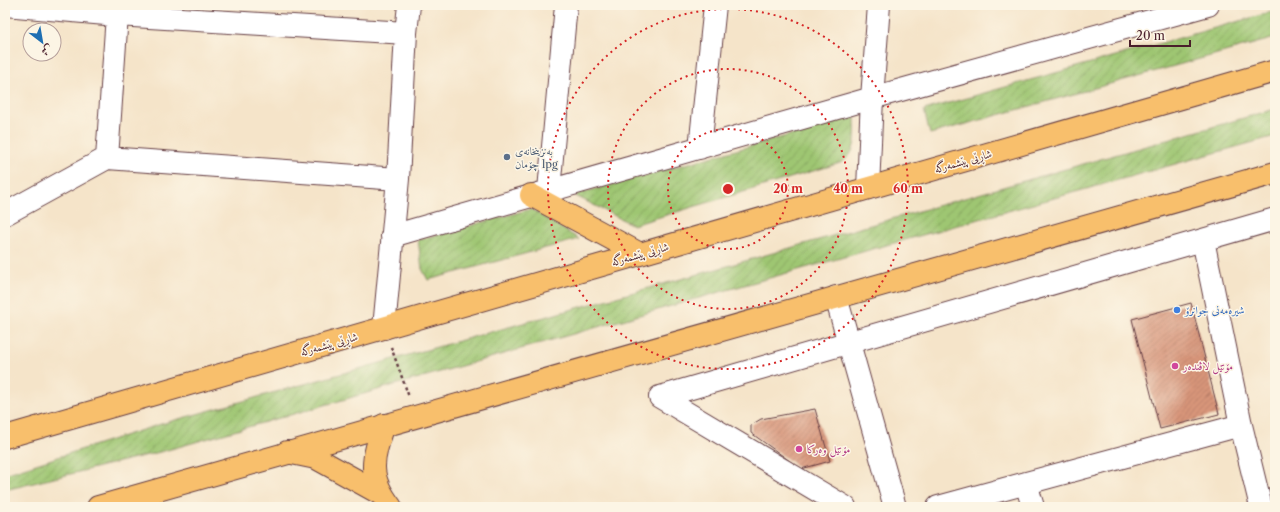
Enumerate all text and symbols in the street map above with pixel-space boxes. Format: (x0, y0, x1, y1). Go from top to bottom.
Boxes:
north arrow (22, 22, 62, 62)
scale bar (1130, 22, 1190, 48)
text: 20 m (1136, 28, 1165, 43)
text: ش (39, 42, 55, 59)
place label: بەنزینخانەی چۆمان lpg (515, 144, 558, 172)
street label: شاڕێی پێشمەرگە (932, 145, 994, 179)
marker: بەنزینخانەی چۆمان lpg (502, 152, 512, 162)
text: 20 m (773, 181, 803, 196)
text: 40 m (833, 181, 863, 196)
text: 60 m (893, 181, 923, 196)
centre of rings (721, 182, 735, 196)
street label: شاڕێی پێشمەرگە (609, 238, 671, 272)
place label: شیرەمەنی جوانرۆ (1184, 303, 1245, 317)
marker: شیرەمەنی جوانرۆ (1172, 305, 1182, 315)
street label: شاڕێی پێشمەرگە (298, 328, 360, 362)
place label: مۆتێل لاڤندەر (1182, 359, 1233, 375)
marker: مۆتێل لاڤندەر (1170, 361, 1180, 371)
place label: مۆتێل وەرکا (807, 442, 850, 458)
marker: مۆتێل وەرکا (794, 444, 804, 454)

